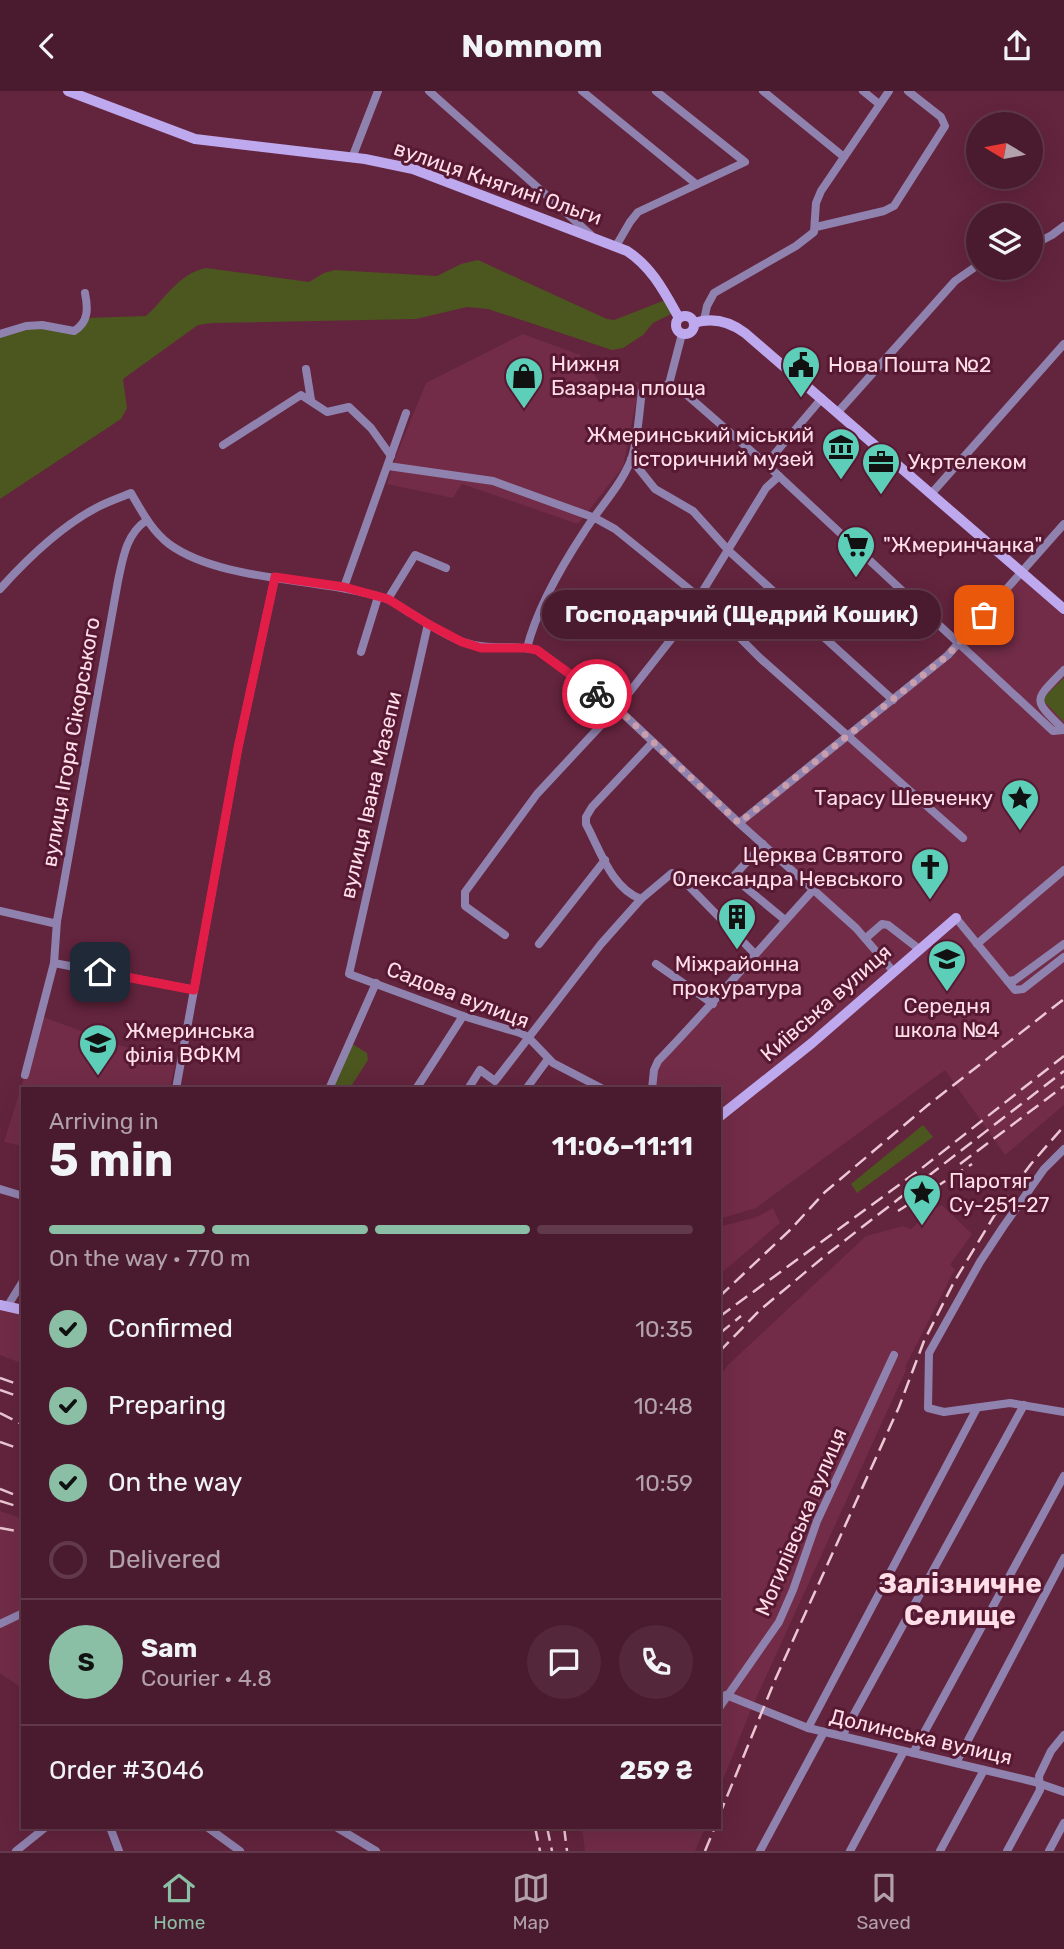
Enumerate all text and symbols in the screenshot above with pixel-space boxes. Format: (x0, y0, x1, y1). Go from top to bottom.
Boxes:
icon: back (28, 27, 66, 65)
text: Nomnom (461, 27, 603, 65)
icon: share (998, 27, 1036, 65)
north arrow (966, 112, 1043, 189)
map controls (966, 112, 1043, 280)
street label: вулиця Княгині Ольги (391, 135, 605, 230)
button: layers (966, 203, 1043, 280)
public building icon: Нова Пошта №2 (780, 344, 822, 399)
place label: Нижня Базарна площа (551, 351, 706, 400)
place label: Нова Пошта №2 (828, 352, 991, 377)
shop icon: Нижня Базарна площа (503, 355, 545, 410)
place label: Жмеринський міський історичний музей (587, 422, 814, 471)
museum icon: Жмеринський міський історичний музей (820, 426, 862, 481)
office icon: Укртелеком (860, 441, 902, 496)
place label: Укртелеком (908, 449, 1027, 474)
supermarket icon: "Жмеринчанка" (835, 524, 877, 579)
place label: "Жмеринчанка" (883, 532, 1042, 557)
pin (954, 585, 1014, 645)
callout: Господарчий (Щедрий Кошик) (543, 591, 942, 639)
icon: bag (965, 596, 1003, 634)
text: Господарчий (Щедрий Кошик) (565, 600, 918, 628)
street label: вулиця Ігоря Сікорського (36, 615, 105, 869)
courier (562, 659, 632, 729)
icon: bike (578, 675, 616, 713)
street label: вулиця Івана Мазепи (335, 689, 407, 901)
place icon: Тарасу Шевченку (999, 777, 1041, 832)
place label: Тарасу Шевченку (814, 785, 993, 810)
place label: Церква Святого Олександра Невського (672, 842, 903, 891)
church icon: Церква Святого Олександра Невського (909, 846, 951, 901)
building icon: Міжрайонна прокуратура (716, 896, 758, 951)
school or university icon: Середня школа №4 (926, 938, 968, 993)
street label: Київська вулиця (755, 939, 896, 1066)
pin (70, 942, 130, 1002)
place label: Міжрайонна прокуратура (672, 951, 802, 1000)
icon: home (81, 953, 119, 991)
street label: Садова вулиця (383, 956, 533, 1033)
place label: Середня школа №4 (894, 993, 1000, 1042)
place label: Жмеринська філія ВФКМ (125, 1018, 255, 1067)
school or university icon: Жмеринська філія ВФКМ (77, 1022, 119, 1077)
text: Arriving in (49, 1107, 159, 1135)
text: 11:06–11:11 (552, 1131, 693, 1162)
text: 5 min (49, 1133, 173, 1188)
place label: Паротяг Су-251-27 (949, 1168, 1049, 1217)
place icon: Паротяг Су-251-27 (901, 1172, 943, 1227)
text: On the way · 770 m (49, 1244, 250, 1272)
icon: check (49, 1310, 87, 1348)
text: Confirmed (108, 1313, 233, 1344)
text: 10:35 (635, 1315, 693, 1343)
icon: check (49, 1387, 87, 1425)
text: Preparing (108, 1390, 226, 1421)
text: 10:48 (634, 1392, 693, 1420)
street label: Могилівська вулиця (750, 1424, 851, 1620)
icon: check (49, 1464, 87, 1502)
text: On the way (108, 1467, 242, 1498)
text: 10:59 (635, 1469, 693, 1497)
text: Delivered (108, 1544, 221, 1575)
district label: Залізничне Селище (878, 1567, 1042, 1632)
button: chat (527, 1625, 601, 1699)
button: phone (619, 1625, 693, 1699)
text: Sam (141, 1633, 197, 1664)
text: S (77, 1647, 95, 1678)
text: Courier · 4.8 (141, 1664, 272, 1692)
street label: Долинська вулиця (827, 1703, 1015, 1770)
text: Order #3046 (49, 1755, 204, 1786)
text: 259 ₴ (619, 1755, 693, 1786)
tab: Home (153, 1869, 205, 1934)
tab: Map (512, 1869, 550, 1934)
tab: Saved (856, 1869, 911, 1934)

